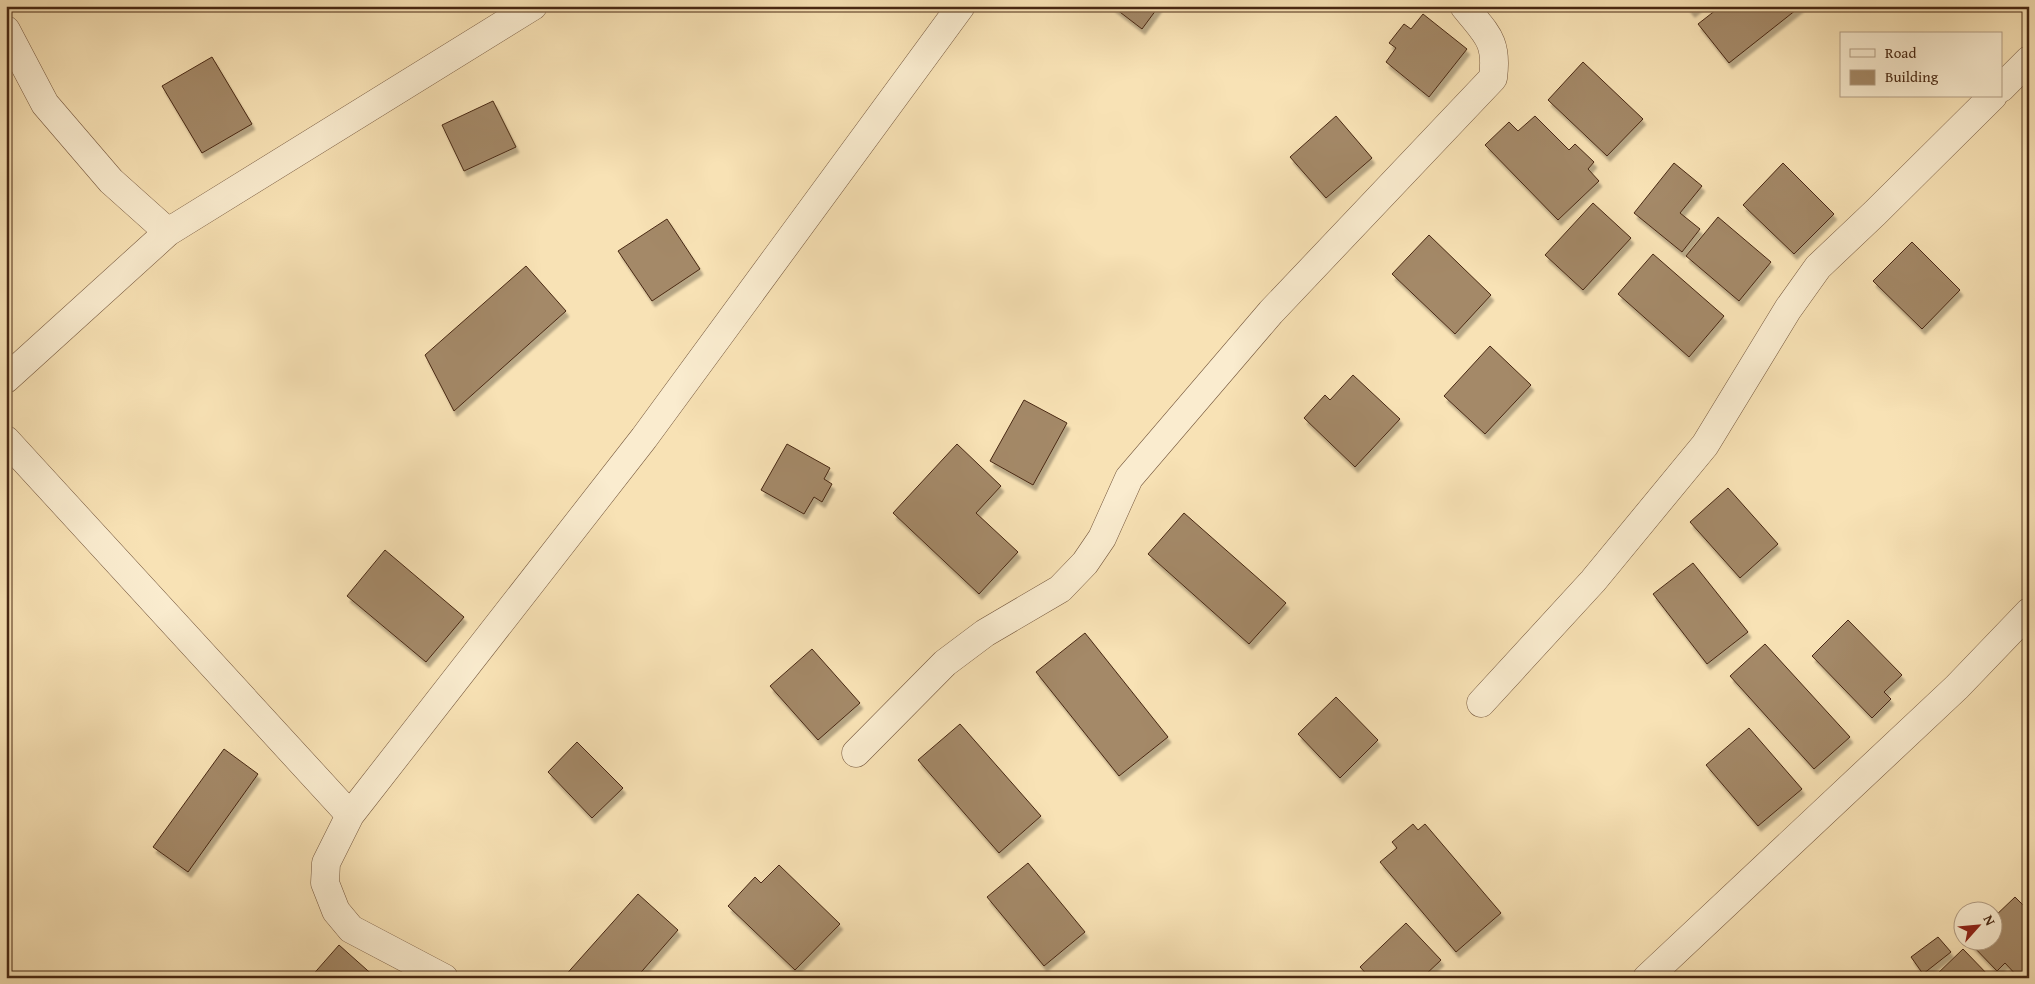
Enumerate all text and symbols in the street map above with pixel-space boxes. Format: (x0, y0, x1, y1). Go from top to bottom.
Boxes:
legend (1840, 32, 2002, 98)
text: Road (1885, 42, 1916, 63)
text: Building (1885, 66, 1939, 87)
north arrow (1952, 902, 2002, 952)
text: N (1979, 911, 2001, 929)

